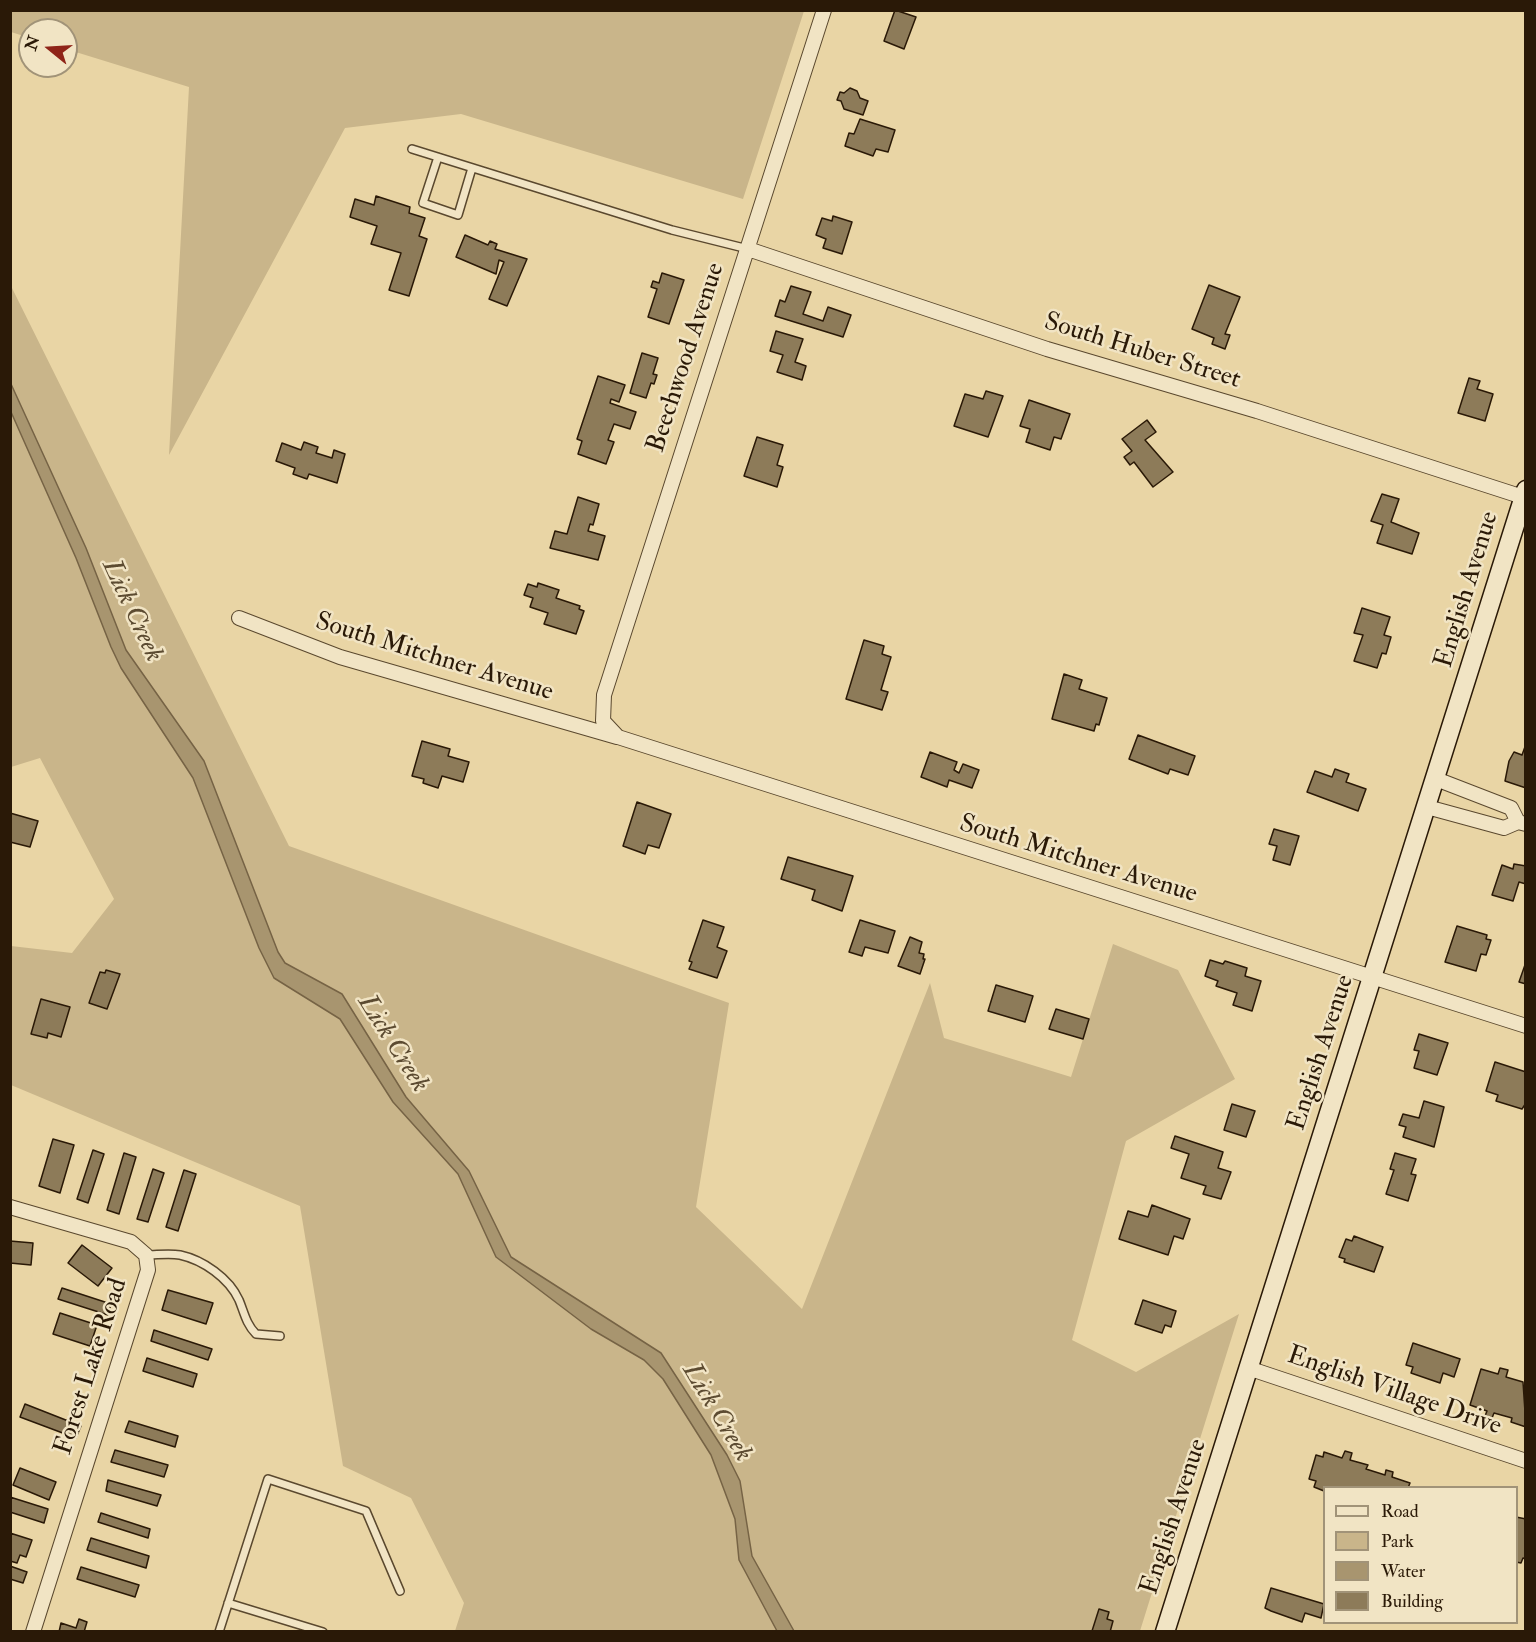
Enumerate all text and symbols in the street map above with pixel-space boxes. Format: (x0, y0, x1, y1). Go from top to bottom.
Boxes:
north arrow (18, 18, 78, 78)
text: N (21, 33, 45, 53)
street label: Beechwood Avenue (642, 259, 732, 457)
street label: South Huber Street (1040, 307, 1244, 397)
street label: English Avenue (1429, 508, 1507, 672)
water label: Lick Creek (93, 555, 169, 667)
street label: South Mitchner Avenue (311, 607, 557, 709)
street label: South Mitchner Avenue (955, 809, 1201, 911)
street label: English Avenue (1282, 971, 1362, 1135)
water label: Lick Creek (349, 989, 435, 1099)
street label: Forest Lake Road (49, 1275, 135, 1459)
street label: English Village Drive (1283, 1341, 1505, 1443)
water label: Lick Creek (674, 1358, 758, 1468)
street label: English Avenue (1135, 1435, 1215, 1599)
legend (1323, 1486, 1518, 1624)
text: Road (1381, 1500, 1419, 1523)
text: Park (1381, 1530, 1414, 1553)
text: Water (1381, 1560, 1425, 1583)
text: Building (1381, 1590, 1443, 1613)

